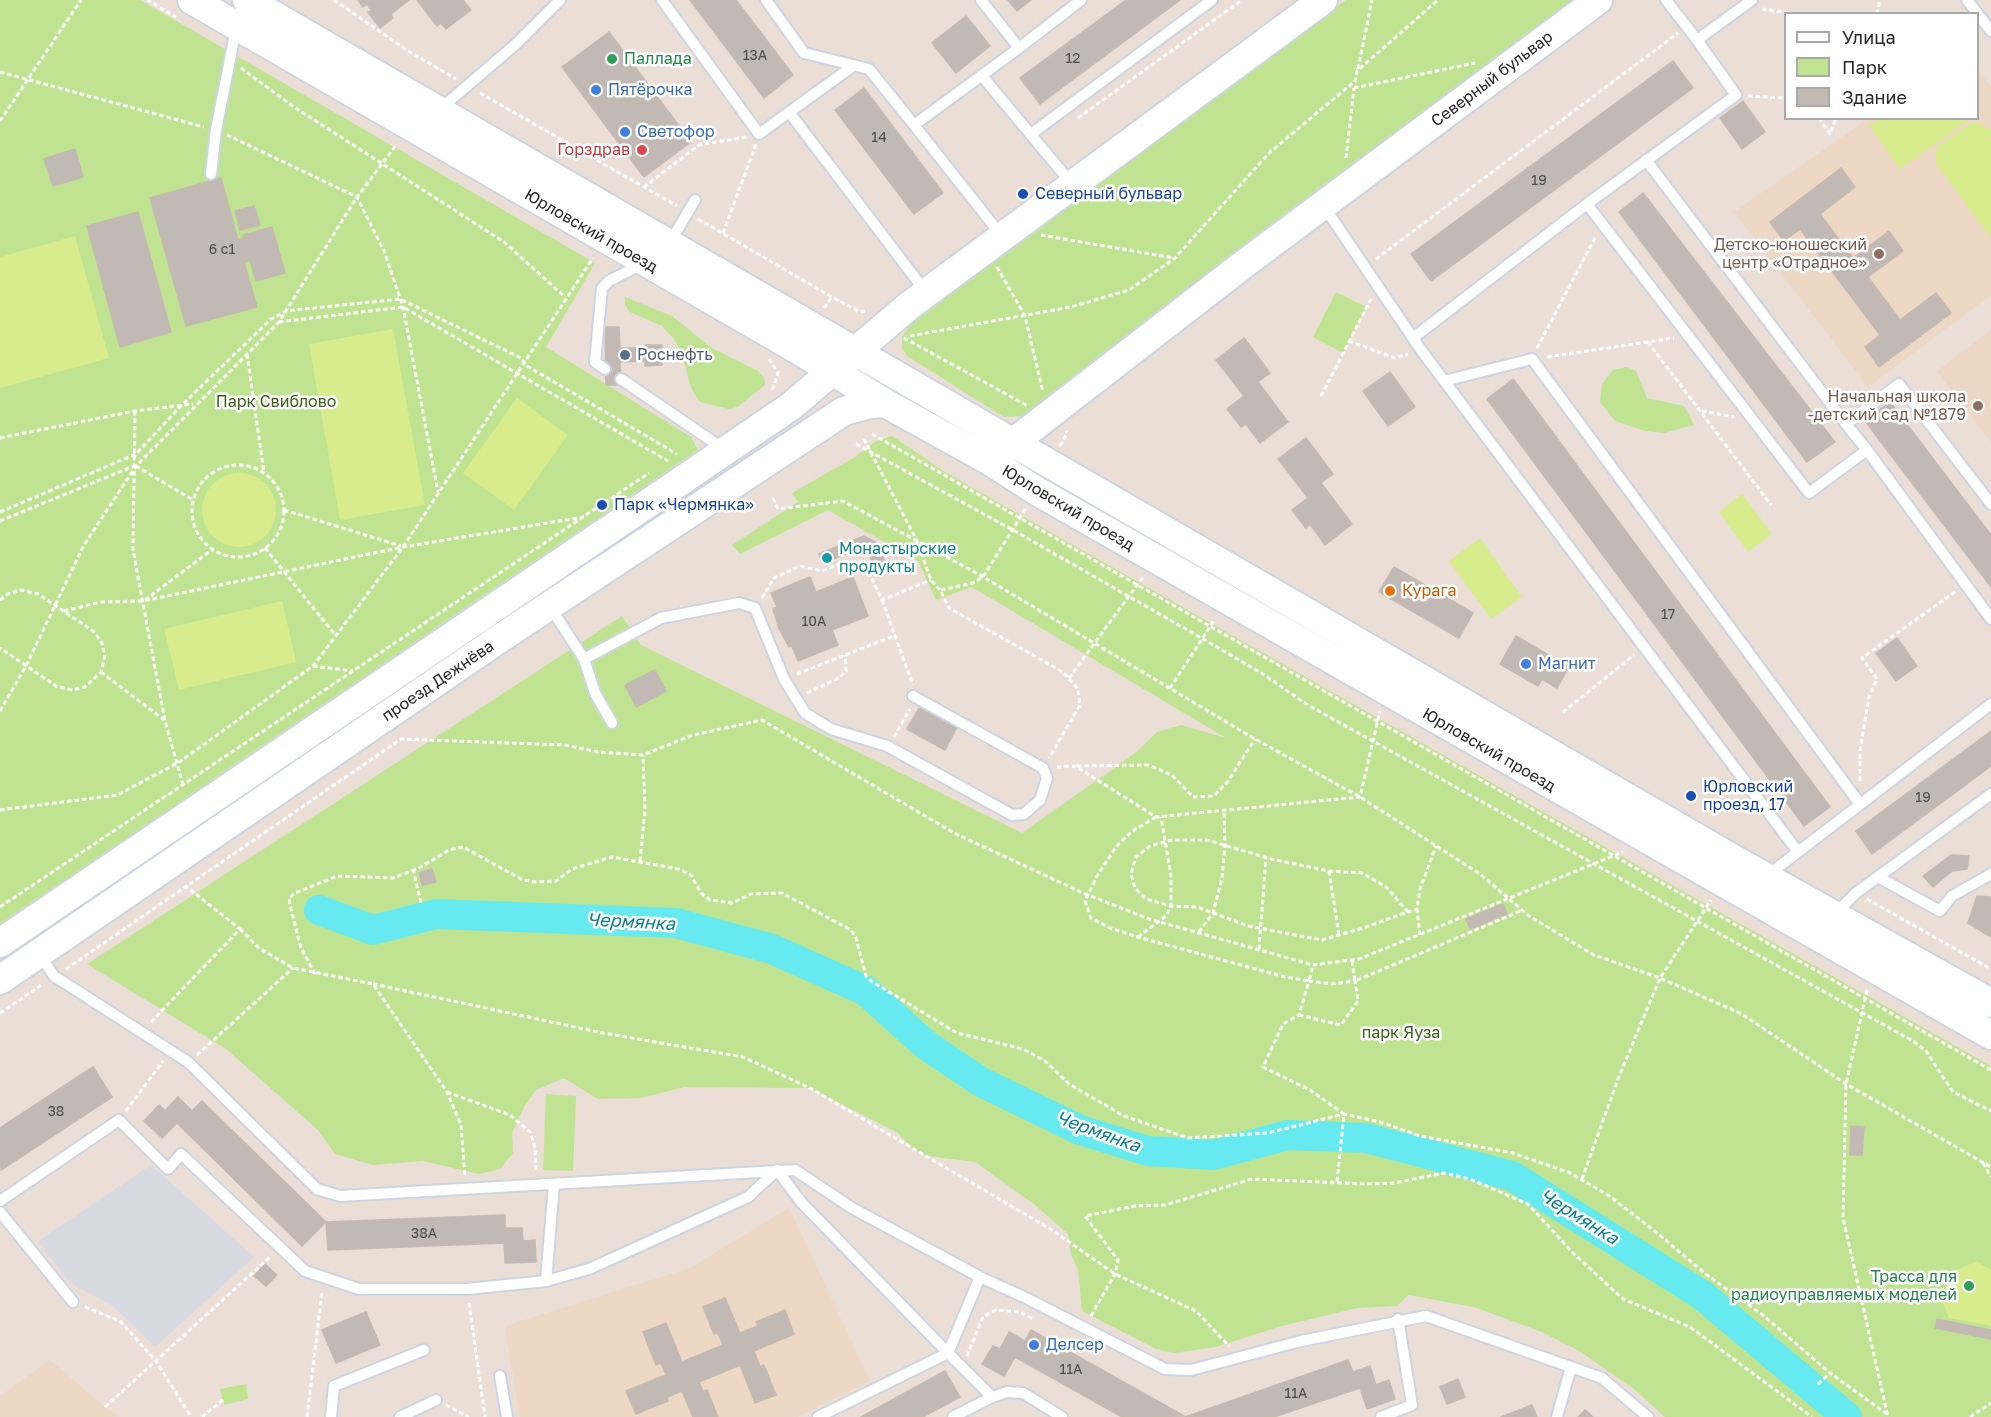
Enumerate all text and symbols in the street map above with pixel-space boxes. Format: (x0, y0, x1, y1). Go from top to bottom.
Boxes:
legend (1784, 12, 1979, 120)
text: Улица (1842, 26, 1896, 48)
street label: Северный бульвар (1428, 27, 1556, 131)
house number: 13А (743, 48, 767, 64)
place label: Паллада (624, 49, 692, 69)
house number: 12 (1066, 51, 1080, 67)
marker: Паллада (605, 52, 619, 66)
text: Парк (1842, 56, 1887, 78)
place label: Пятёрочка (608, 80, 692, 100)
marker: Пятёрочка (589, 83, 603, 97)
text: Здание (1842, 86, 1907, 108)
place label: Светофор (637, 122, 715, 142)
marker: Светофор (618, 125, 632, 139)
house number: 14 (871, 130, 887, 146)
place label: Горздрав (557, 140, 630, 160)
marker: Горздрав (635, 143, 649, 157)
house number: 19 (1531, 173, 1547, 189)
place label: Северный бульвар (1035, 184, 1182, 204)
street label: Юрловский проезд (521, 185, 661, 277)
marker: Северный бульвар (1016, 187, 1030, 201)
place label: Детско-юношеский центр «Отрадное» (1714, 235, 1867, 273)
house number: 6 с1 (209, 242, 235, 258)
marker: Детско-юношеский центр «Отрадное» (1872, 247, 1886, 261)
place label: Роснефть (637, 345, 713, 365)
marker: Роснефть (618, 348, 632, 362)
place label: Начальная школа -детский сад №1879 (1808, 387, 1966, 425)
park label: Парк Свиблово (216, 392, 336, 412)
marker: Начальная школа -детский сад №1879 (1971, 399, 1985, 413)
street label: Юрловский проезд (998, 461, 1138, 555)
place label: Парк «Чермянка» (614, 495, 754, 515)
marker: Парк «Чермянка» (595, 498, 609, 512)
place label: Монастырские продукты (839, 539, 956, 577)
marker: Монастырские продукты (820, 551, 834, 565)
place label: Курага (1402, 581, 1456, 601)
marker: Курага (1383, 584, 1397, 598)
house number: 17 (1661, 607, 1675, 623)
house number: 10А (802, 614, 826, 630)
street label: проезд Дежнёва (378, 636, 498, 726)
place label: Магнит (1538, 654, 1596, 674)
marker: Магнит (1519, 657, 1533, 671)
street label: Юрловский проезд (1419, 704, 1559, 796)
place label: Юрловский проезд, 17 (1703, 777, 1793, 815)
marker: Юрловский проезд, 17 (1684, 789, 1698, 803)
house number: 19 (1915, 790, 1931, 806)
water label: Чермянка (586, 909, 676, 935)
park label: парк Яуза (1362, 1023, 1440, 1043)
house number: 38 (48, 1104, 64, 1120)
water label: Чермянка (1053, 1107, 1143, 1157)
water label: Чермянка (1536, 1184, 1622, 1250)
house number: 38А (411, 1226, 437, 1242)
place label: Трасса для радиоуправляемых моделей (1731, 1267, 1957, 1305)
marker: Трасса для радиоуправляемых моделей (1962, 1279, 1976, 1293)
place label: Делсер (1046, 1335, 1104, 1355)
marker: Делсер (1027, 1338, 1041, 1352)
house number: 11А (1060, 1362, 1082, 1378)
house number: 11А (1285, 1386, 1307, 1402)

